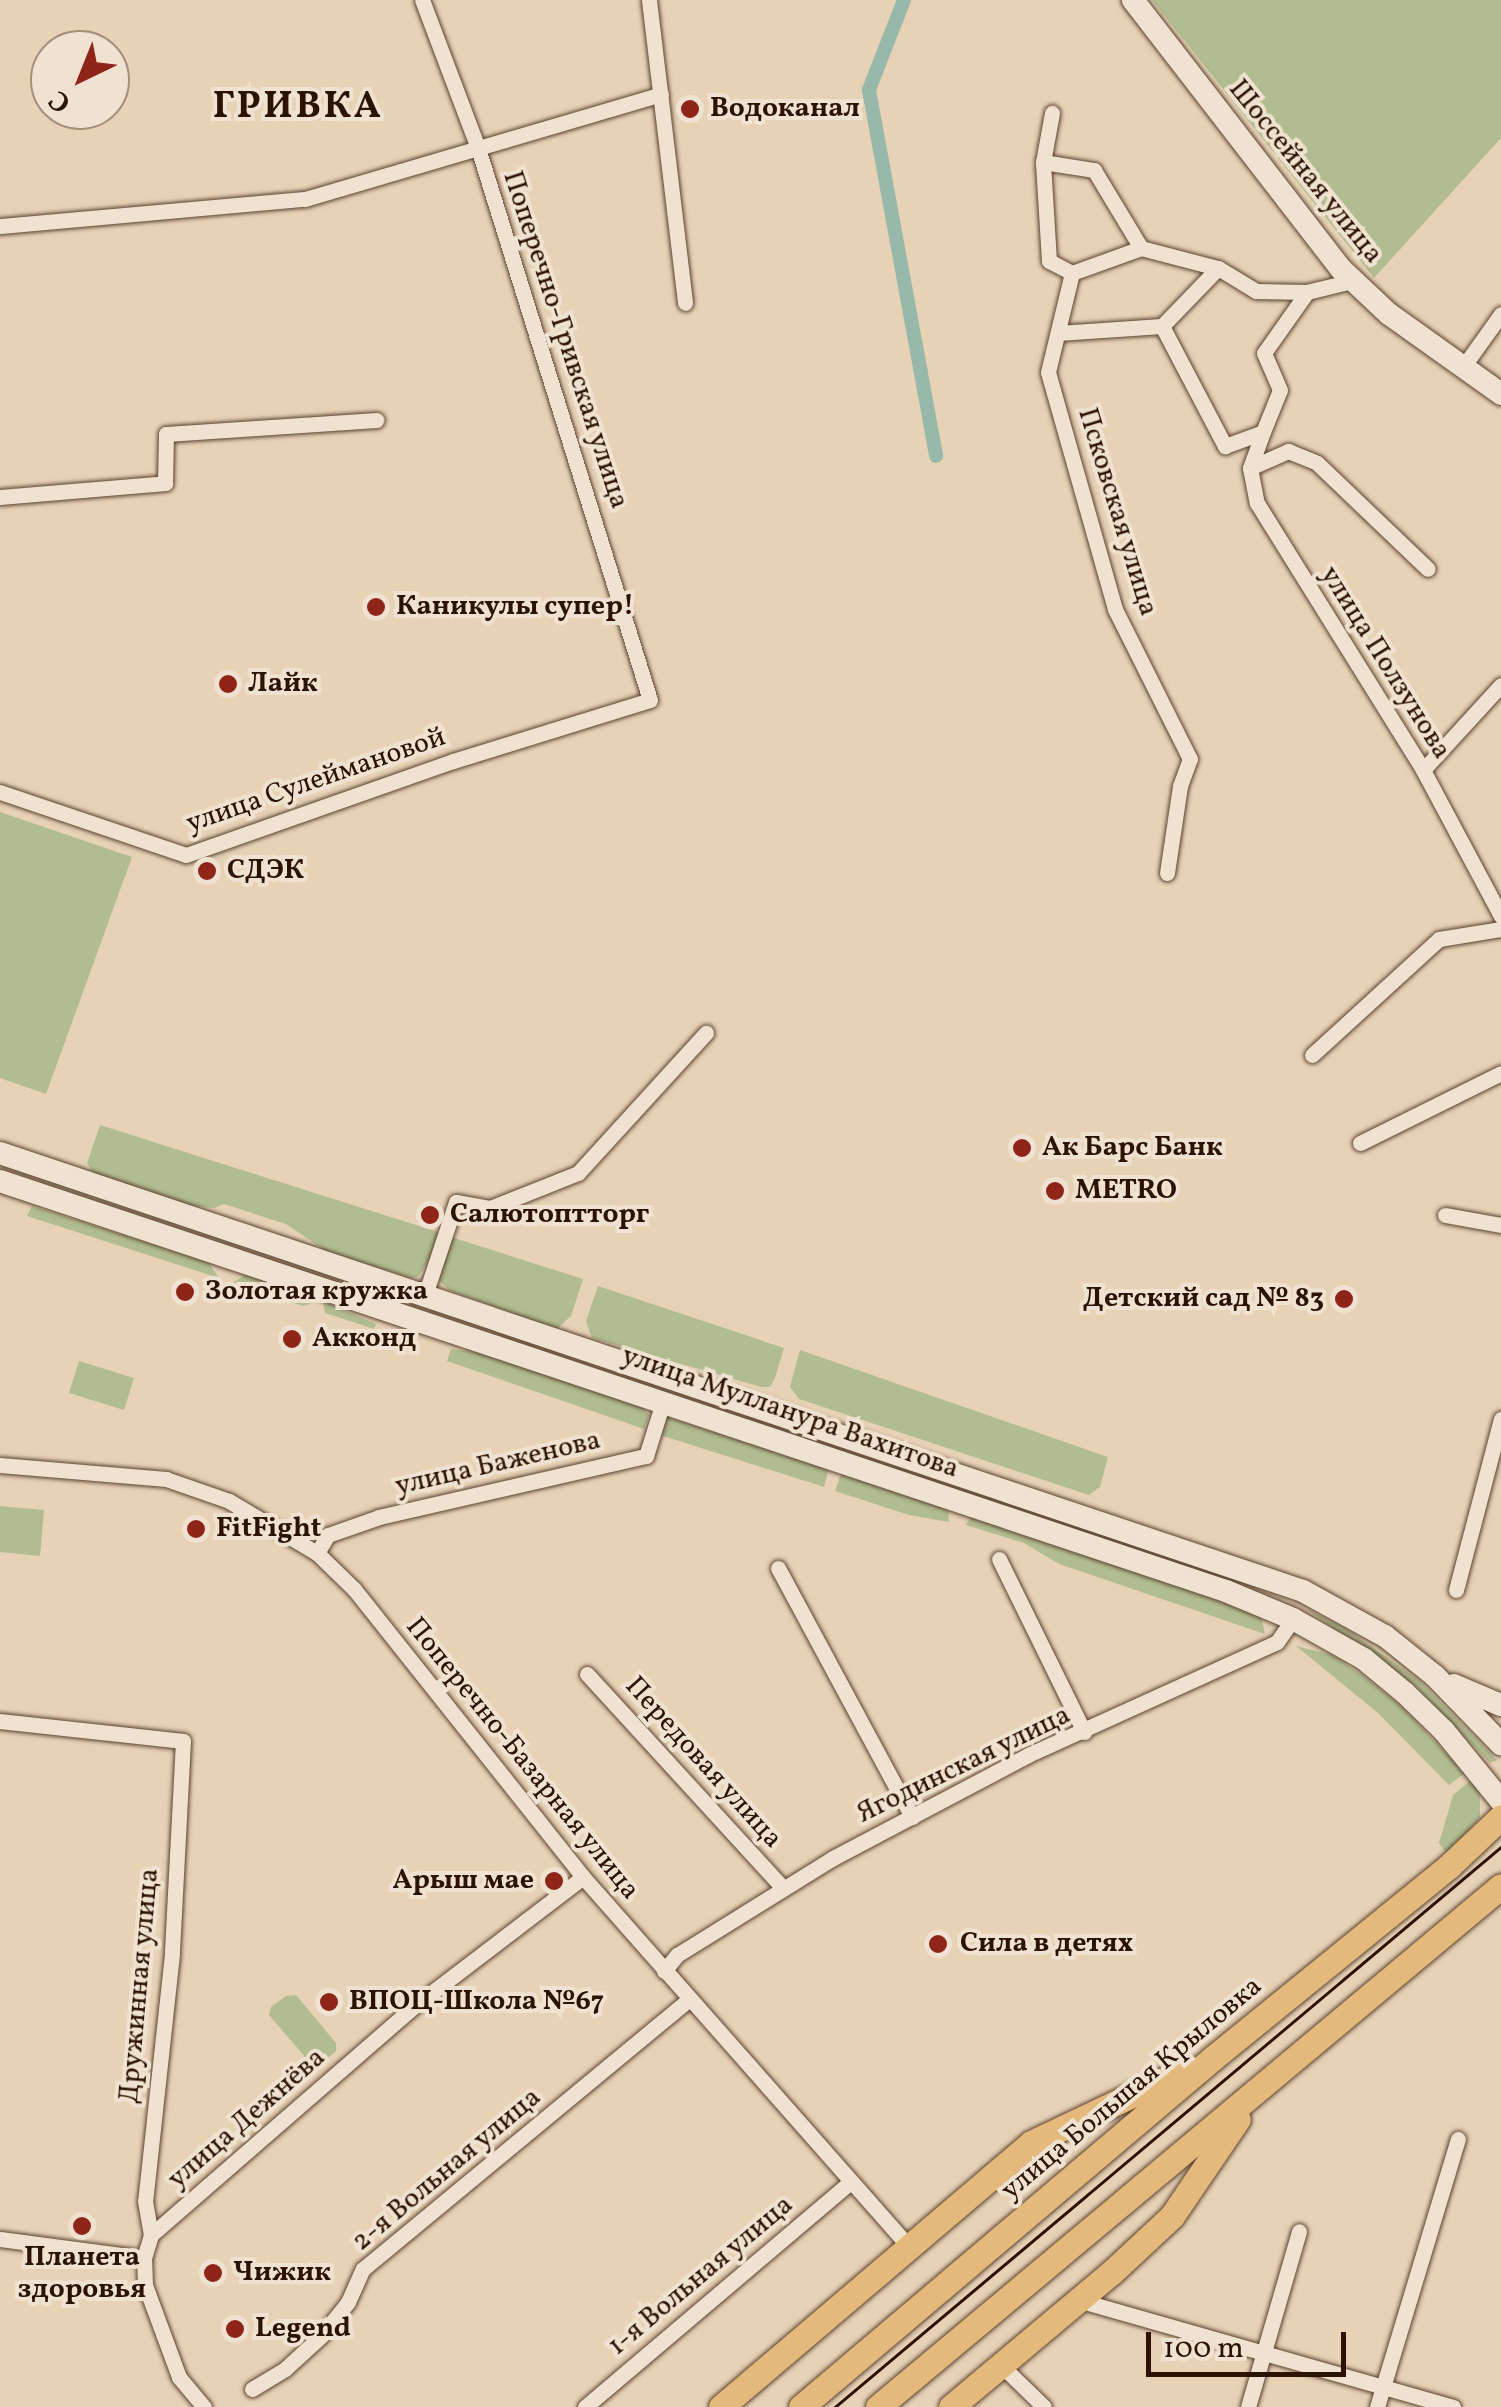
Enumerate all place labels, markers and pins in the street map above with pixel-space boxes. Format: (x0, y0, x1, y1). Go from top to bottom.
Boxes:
place label: Водоканал (710, 92, 860, 126)
marker: Водоканал (679, 98, 701, 120)
place label: Каникулы супер! (396, 590, 634, 624)
marker: Каникулы супер! (365, 596, 387, 618)
place label: Лайк (248, 667, 318, 701)
marker: Лайк (217, 673, 239, 695)
place label: СДЭК (227, 854, 304, 888)
marker: СДЭК (196, 860, 218, 882)
place label: Ак Барс Банк (1042, 1131, 1223, 1165)
marker: Ак Барс Банк (1011, 1137, 1033, 1159)
place label: METRO (1075, 1174, 1177, 1208)
marker: METRO (1044, 1180, 1066, 1202)
place label: Салютоптторг (450, 1198, 649, 1232)
marker: Салютоптторг (419, 1204, 441, 1226)
place label: Золотая кружка (205, 1275, 428, 1309)
marker: Золотая кружка (174, 1281, 196, 1303)
place label: Детский сад № 83 (1083, 1282, 1324, 1316)
marker: Детский сад № 83 (1333, 1288, 1355, 1310)
place label: Акконд (312, 1322, 416, 1356)
marker: Акконд (281, 1328, 303, 1350)
place label: FitFight (216, 1512, 321, 1546)
marker: FitFight (185, 1518, 207, 1540)
place label: Арыш мае (392, 1864, 534, 1898)
marker: Арыш мае (543, 1870, 565, 1892)
place label: Сила в детях (960, 1927, 1133, 1961)
marker: Сила в детях (925, 1931, 951, 1957)
place label: ВПОЦ-Школа №67 (349, 1985, 604, 2019)
marker: ВПОЦ-Школа №67 (318, 1991, 340, 2013)
marker: Планета здоровья (71, 2215, 93, 2237)
place label: Планета здоровья (18, 2241, 146, 2307)
place label: Чижик (233, 2256, 331, 2290)
marker: Чижик (202, 2262, 224, 2284)
place label: Legend (255, 2312, 351, 2346)
marker: Legend (224, 2318, 246, 2340)

